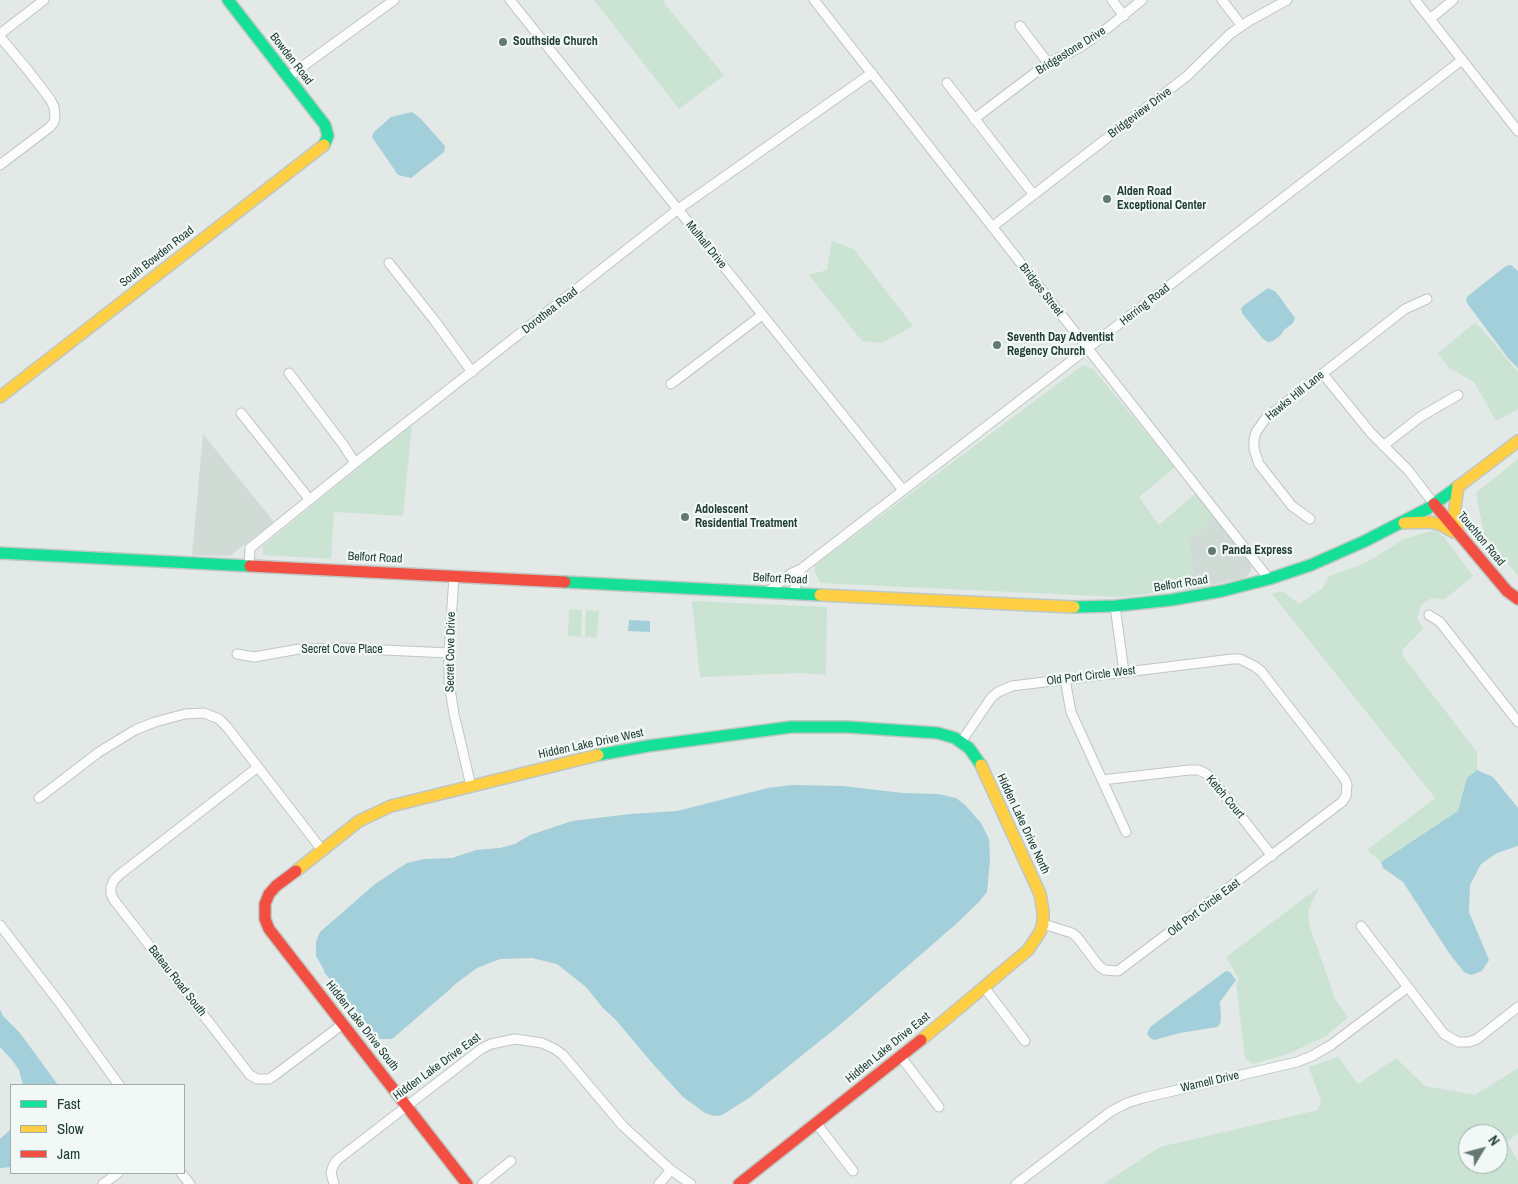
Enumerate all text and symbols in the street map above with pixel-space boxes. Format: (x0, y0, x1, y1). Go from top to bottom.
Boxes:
street label: Bridgestone Drive (1034, 24, 1108, 78)
street label: Bowden Road (266, 30, 316, 88)
place label: Southside Church (513, 35, 598, 49)
marker: Southside Church (497, 36, 509, 48)
street label: Bridgeview Drive (1106, 85, 1174, 141)
place label: Alden Road Exceptional Center (1117, 185, 1206, 213)
marker: Alden Road Exceptional Center (1101, 193, 1113, 205)
street label: Mulhall Drive (682, 218, 730, 272)
street label: South Bowden Road (117, 224, 197, 290)
street label: Bridges Street (1016, 261, 1066, 319)
street label: Herring Road (1117, 281, 1173, 329)
street label: Dorothea Road (519, 285, 581, 337)
place label: Seventh Day Adventist Regency Church (1007, 331, 1114, 359)
marker: Seventh Day Adventist Regency Church (991, 339, 1003, 351)
street label: Hawks Hill Lane (1263, 368, 1327, 424)
place label: Adolescent Residential Treatment (695, 503, 797, 531)
street label: Touchton Road (1454, 509, 1508, 569)
marker: Adolescent Residential Treatment (679, 511, 691, 523)
place label: Panda Express (1222, 544, 1293, 558)
marker: Panda Express (1206, 545, 1218, 557)
street label: Belfort Road (347, 549, 403, 567)
street label: Belfort Road (752, 570, 808, 588)
street label: Belfort Road (1153, 573, 1209, 595)
street label: Secret Cove Drive (443, 612, 459, 692)
street label: Secret Cove Place (301, 643, 383, 657)
street label: Old Port Circle West (1046, 663, 1136, 689)
street label: Hidden Lake Drive West (537, 726, 645, 762)
street label: Hidden Lake Drive North (993, 772, 1053, 876)
street label: Ketch Court (1203, 772, 1247, 822)
street label: Old Port Circle East (1165, 876, 1243, 940)
street label: Bateau Road South (145, 943, 209, 1019)
street label: Hidden Lake Drive South (322, 978, 402, 1074)
street label: Hidden Lake Drive East (843, 1010, 933, 1086)
street label: Hidden Lake Drive East (391, 1030, 483, 1104)
street label: Warnell Drive (1180, 1068, 1240, 1096)
legend (10, 1084, 185, 1174)
text: Fast (57, 1093, 80, 1114)
text: Slow (57, 1118, 84, 1139)
north arrow (1458, 1124, 1508, 1174)
text: N (1484, 1132, 1504, 1149)
text: Jam (57, 1143, 80, 1164)

